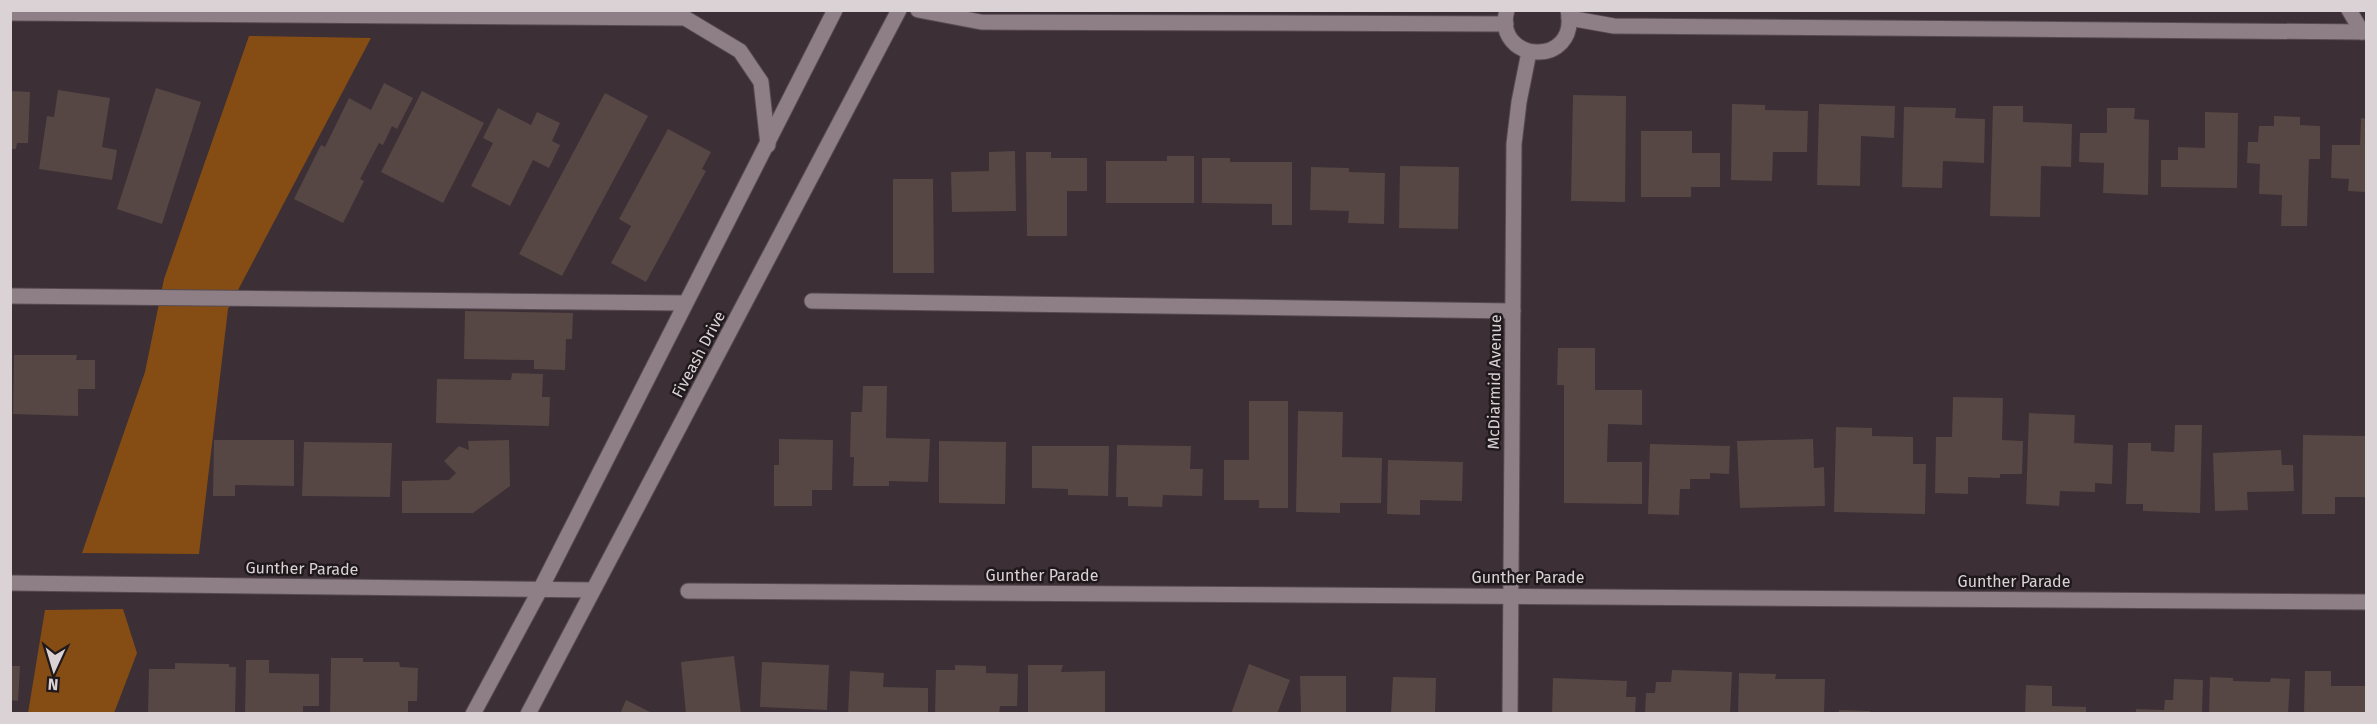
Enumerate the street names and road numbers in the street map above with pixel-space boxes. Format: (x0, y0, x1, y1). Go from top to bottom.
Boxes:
street label: Fiveash Drive (668, 308, 729, 401)
street label: McDiarmid Avenue (1484, 314, 1505, 450)
street label: Gunther Parade (245, 558, 359, 579)
street label: Gunther Parade (986, 566, 1098, 585)
street label: Gunther Parade (1472, 568, 1584, 587)
street label: Gunther Parade (1958, 572, 2070, 591)

